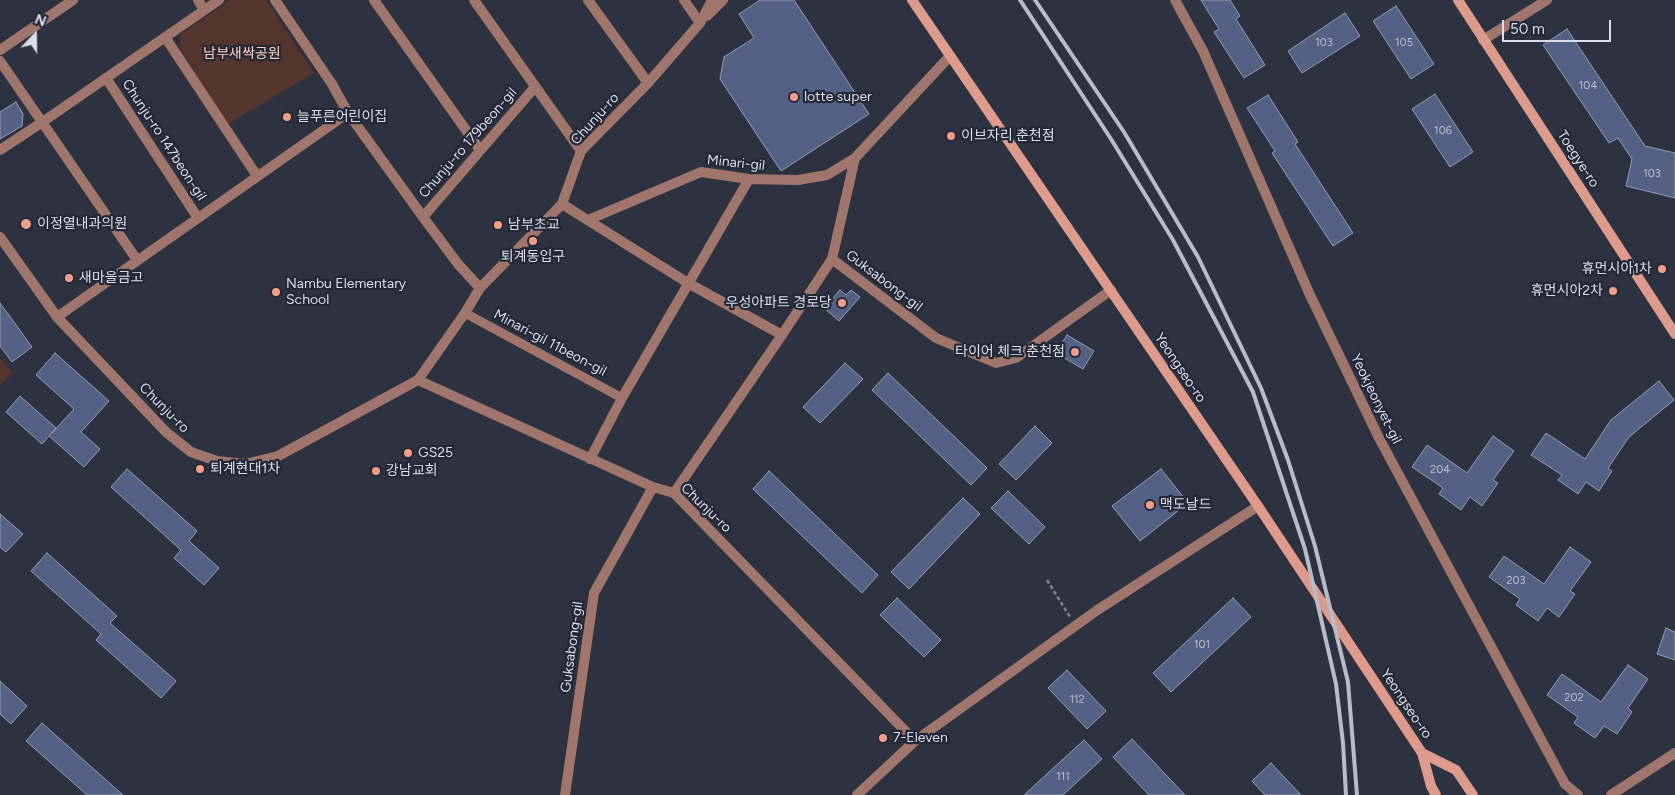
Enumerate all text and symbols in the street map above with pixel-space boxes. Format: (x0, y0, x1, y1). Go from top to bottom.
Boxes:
north arrow (10, 10, 60, 60)
scale bar (1505, 10, 1614, 42)
text: N (32, 11, 49, 30)
text: 50 m (1510, 20, 1545, 38)
house number: 103 (1315, 36, 1333, 50)
house number: 105 (1395, 36, 1413, 50)
park label: 남부새싹공원 (203, 46, 281, 62)
street label: Chunju-ro 147beon-gil (118, 76, 210, 204)
house number: 104 (1579, 79, 1597, 93)
street label: Chunju-ro 179beon-gil (416, 84, 520, 202)
place label: lotte super (804, 89, 872, 105)
street label: Chunju-ro (567, 90, 623, 148)
marker: lotte super (788, 91, 800, 103)
place label: 늘푸른어린이집 (297, 109, 387, 125)
marker: 늘푸른어린이집 (281, 111, 293, 123)
house number: 106 (1434, 124, 1452, 138)
street label: Toegye-ro (1553, 127, 1603, 191)
place label: 이브자리 춘천점 (961, 128, 1055, 144)
marker: 이브자리 춘천점 (945, 130, 957, 142)
street label: Minari-gil (706, 152, 766, 174)
house number: 103 (1643, 167, 1661, 181)
place label: 이정열내과의원 (37, 216, 127, 232)
marker: 이정열내과의원 (19, 217, 33, 231)
place label: 남부초교 (508, 217, 560, 233)
marker: 남부초교 (492, 219, 504, 231)
marker: 퇴계동입구 (527, 235, 539, 247)
street label: Guksabong-gil (842, 247, 926, 315)
place label: 퇴계동입구 (501, 249, 565, 265)
place label: 휴먼시아1차 (1582, 261, 1652, 277)
marker: 휴먼시아1차 (1656, 263, 1668, 275)
place label: 새마을금고 (79, 270, 143, 286)
marker: 새마을금고 (63, 272, 75, 284)
place label: Nambu Elementary School (286, 276, 406, 308)
place label: 휴먼시아2차 (1531, 283, 1603, 299)
marker: 휴먼시아2차 (1607, 285, 1619, 297)
marker: Nambu Elementary School (270, 286, 282, 298)
place label: 우성아파트 경로당 (726, 295, 832, 311)
marker: 우성아파트 경로당 (836, 297, 848, 309)
street label: Minari-gil 11beon-gil (491, 306, 609, 380)
street label: Yeongseo-ro (1151, 330, 1209, 406)
place label: 타이어 체크 춘천점 (955, 344, 1065, 360)
marker: 타이어 체크 춘천점 (1069, 346, 1081, 358)
street label: Yeokjeonyet-gil (1347, 351, 1405, 447)
street label: Chunju-ro (136, 380, 192, 436)
place label: GS25 (418, 445, 453, 461)
marker: GS25 (402, 447, 414, 459)
place label: 퇴계현대1차 (210, 461, 280, 477)
marker: 퇴계현대1차 (194, 463, 206, 475)
place label: 강남교회 (386, 463, 438, 479)
house number: 204 (1430, 463, 1450, 477)
marker: 강남교회 (370, 465, 382, 477)
street label: Chunju-ro (677, 480, 735, 536)
place label: 맥도날드 (1160, 497, 1212, 513)
marker: 맥도날드 (1144, 499, 1156, 511)
house number: 203 (1506, 574, 1526, 588)
street label: Guksabong-gil (557, 600, 587, 694)
house number: 101 (1194, 638, 1210, 652)
street label: Yeongseo-ro (1377, 666, 1435, 742)
house number: 202 (1564, 691, 1584, 705)
house number: 112 (1069, 693, 1085, 707)
place label: 7-Eleven (893, 730, 948, 746)
marker: 7-Eleven (877, 732, 889, 744)
house number: 111 (1056, 770, 1070, 784)

